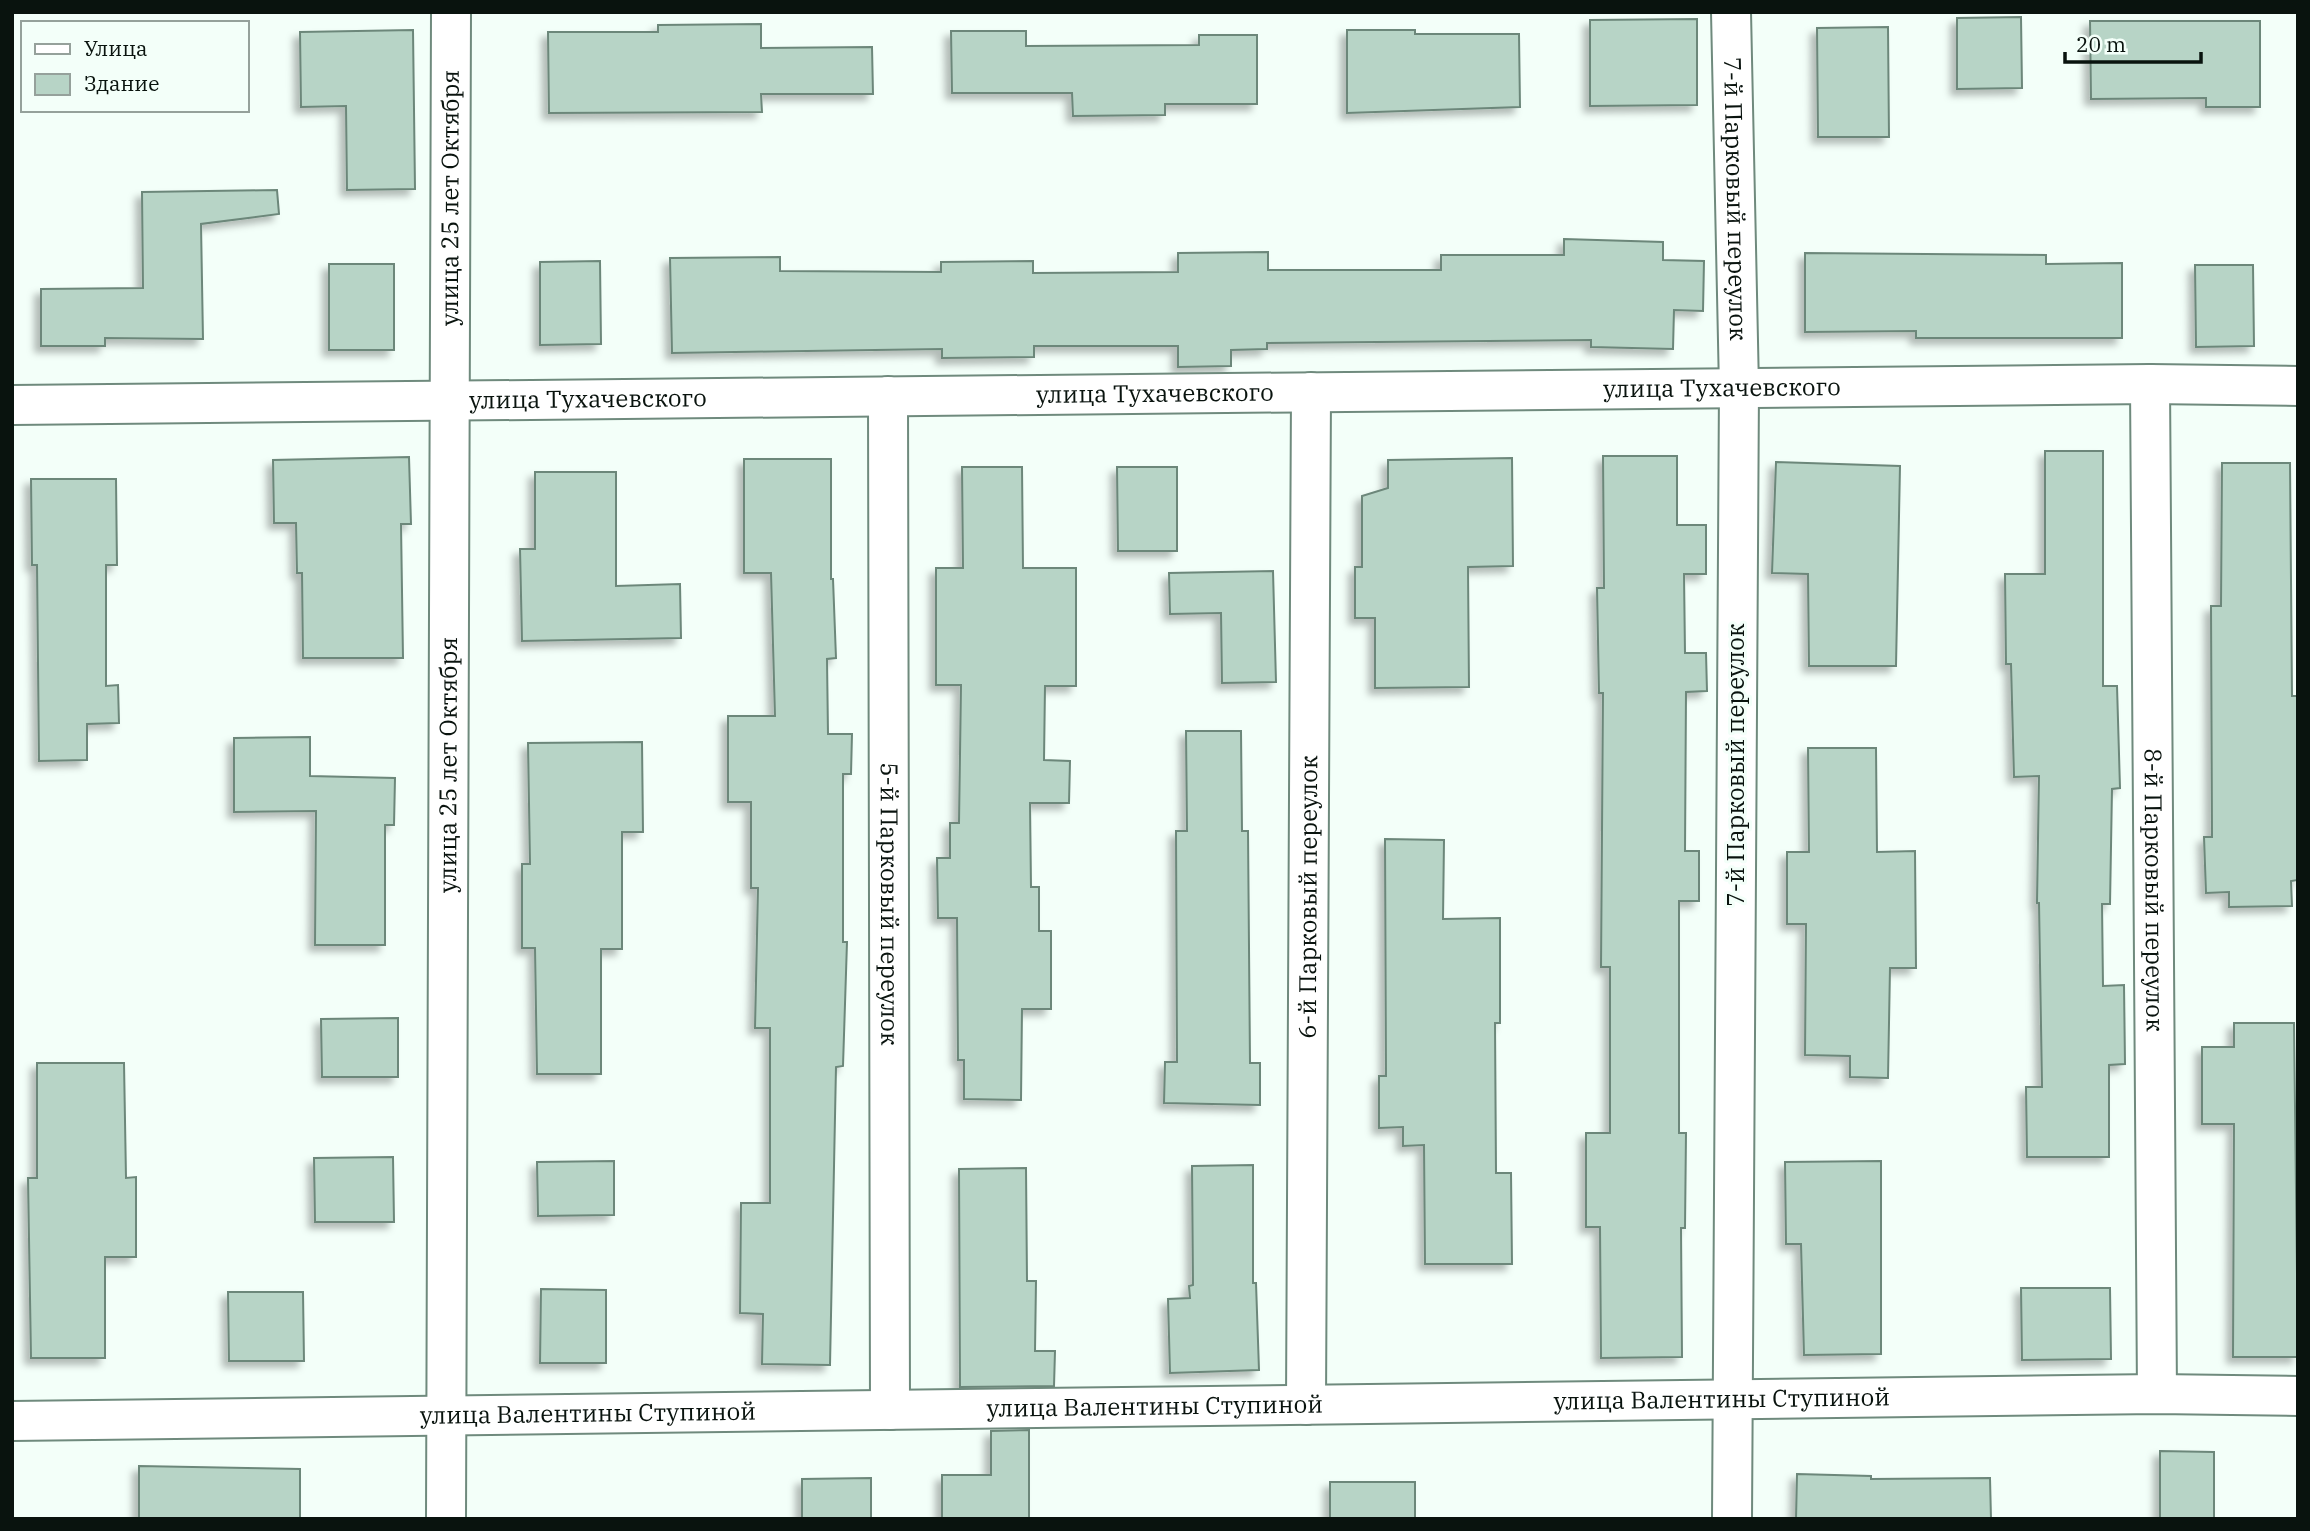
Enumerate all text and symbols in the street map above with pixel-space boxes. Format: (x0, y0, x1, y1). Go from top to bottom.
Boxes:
legend (21, 21, 248, 112)
scale bar (2065, 21, 2202, 65)
text: 20 m (2076, 30, 2126, 58)
text: Улица (84, 34, 148, 62)
street label: 7-й Парковый переулок (1717, 57, 1755, 341)
text: Здание (84, 69, 159, 97)
street label: улица 25 лет Октября (433, 70, 466, 326)
street label: улица Тухачевского (1603, 370, 1841, 404)
street label: улица Тухачевского (1036, 376, 1274, 410)
street label: улица Тухачевского (469, 381, 707, 416)
street label: 7-й Парковый переулок (1719, 623, 1751, 907)
street label: улица 25 лет Октября (431, 637, 464, 893)
street label: 8-й Парковый переулок (2138, 748, 2171, 1032)
street label: 6-й Парковый переулок (1291, 755, 1324, 1039)
street label: 5-й Парковый переулок (874, 762, 906, 1046)
street label: улица Валентины Ступиной (1554, 1380, 1890, 1417)
street label: улица Валентины Ступиной (987, 1387, 1323, 1424)
street label: улица Валентины Ступиной (420, 1395, 756, 1431)

